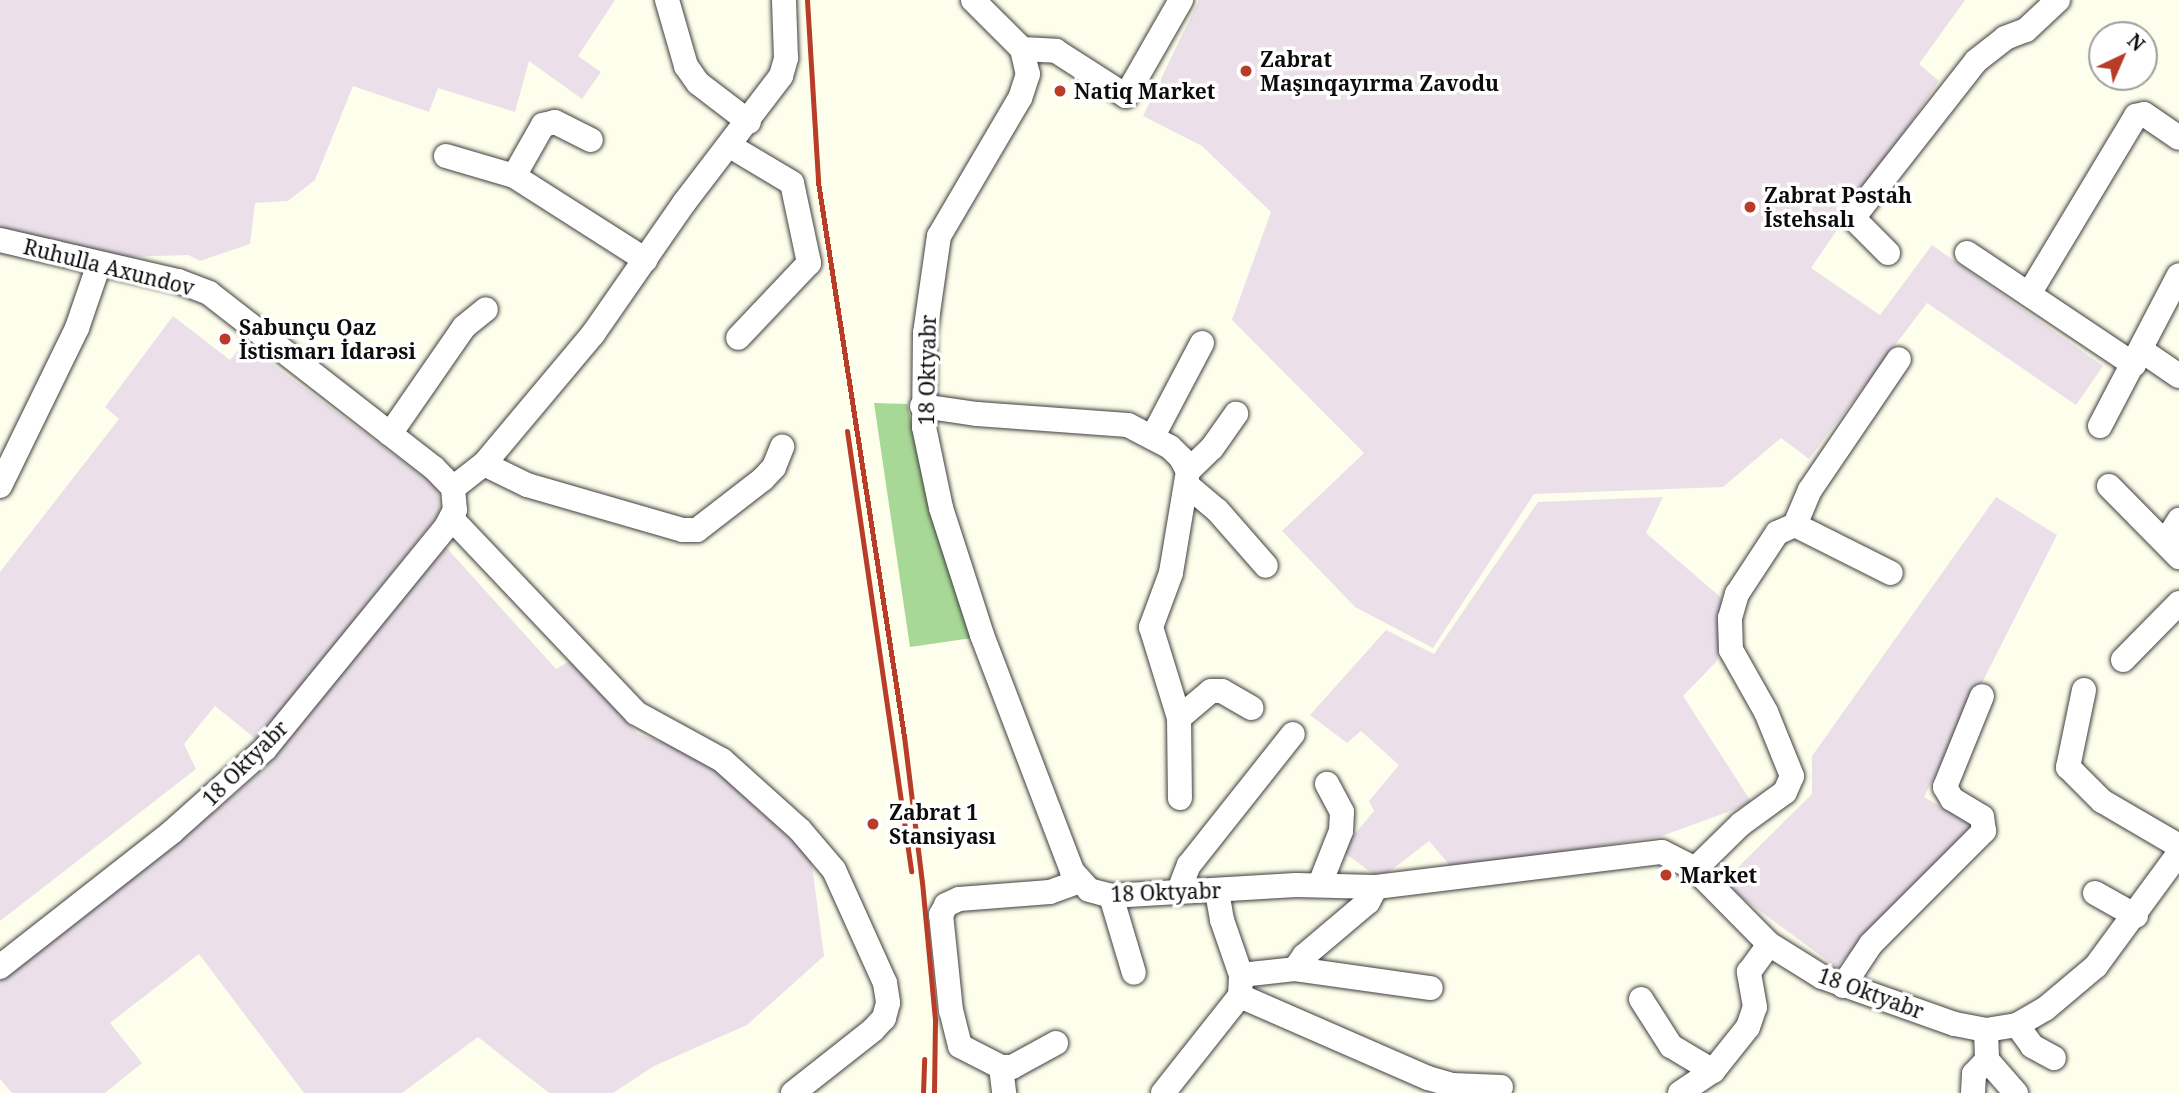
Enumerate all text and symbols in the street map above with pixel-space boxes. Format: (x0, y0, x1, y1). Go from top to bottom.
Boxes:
north arrow (2088, 21, 2158, 91)
text: N (2122, 28, 2151, 57)
place label: Zabrat Maşınqayırma Zavodu (1260, 46, 1499, 96)
marker: Zabrat Maşınqayırma Zavodu (1238, 63, 1254, 79)
place label: Natiq Market (1074, 78, 1215, 104)
marker: Natiq Market (1052, 83, 1068, 99)
place label: Zabrat Pəstah İstehsalı (1764, 182, 1912, 232)
marker: Zabrat Pəstah İstehsalı (1742, 199, 1758, 215)
street label: Ruhulla Axundov (21, 234, 197, 300)
place label: Sabunçu Qaz İstismarı İdarəsi (239, 314, 416, 364)
street label: 18 Oktyabr (913, 314, 941, 426)
marker: Sabunçu Qaz İstismarı İdarəsi (217, 331, 233, 347)
street label: 18 Oktyabr (197, 715, 293, 811)
place label: Zabrat 1 Stansiyası (889, 799, 996, 849)
marker: Zabrat 1 Stansiyası (863, 814, 883, 834)
place label: Market (1680, 862, 1757, 888)
marker: Market (1658, 867, 1674, 883)
street label: 18 Oktyabr (1110, 877, 1222, 907)
street label: 18 Oktyabr (1815, 962, 1927, 1024)

